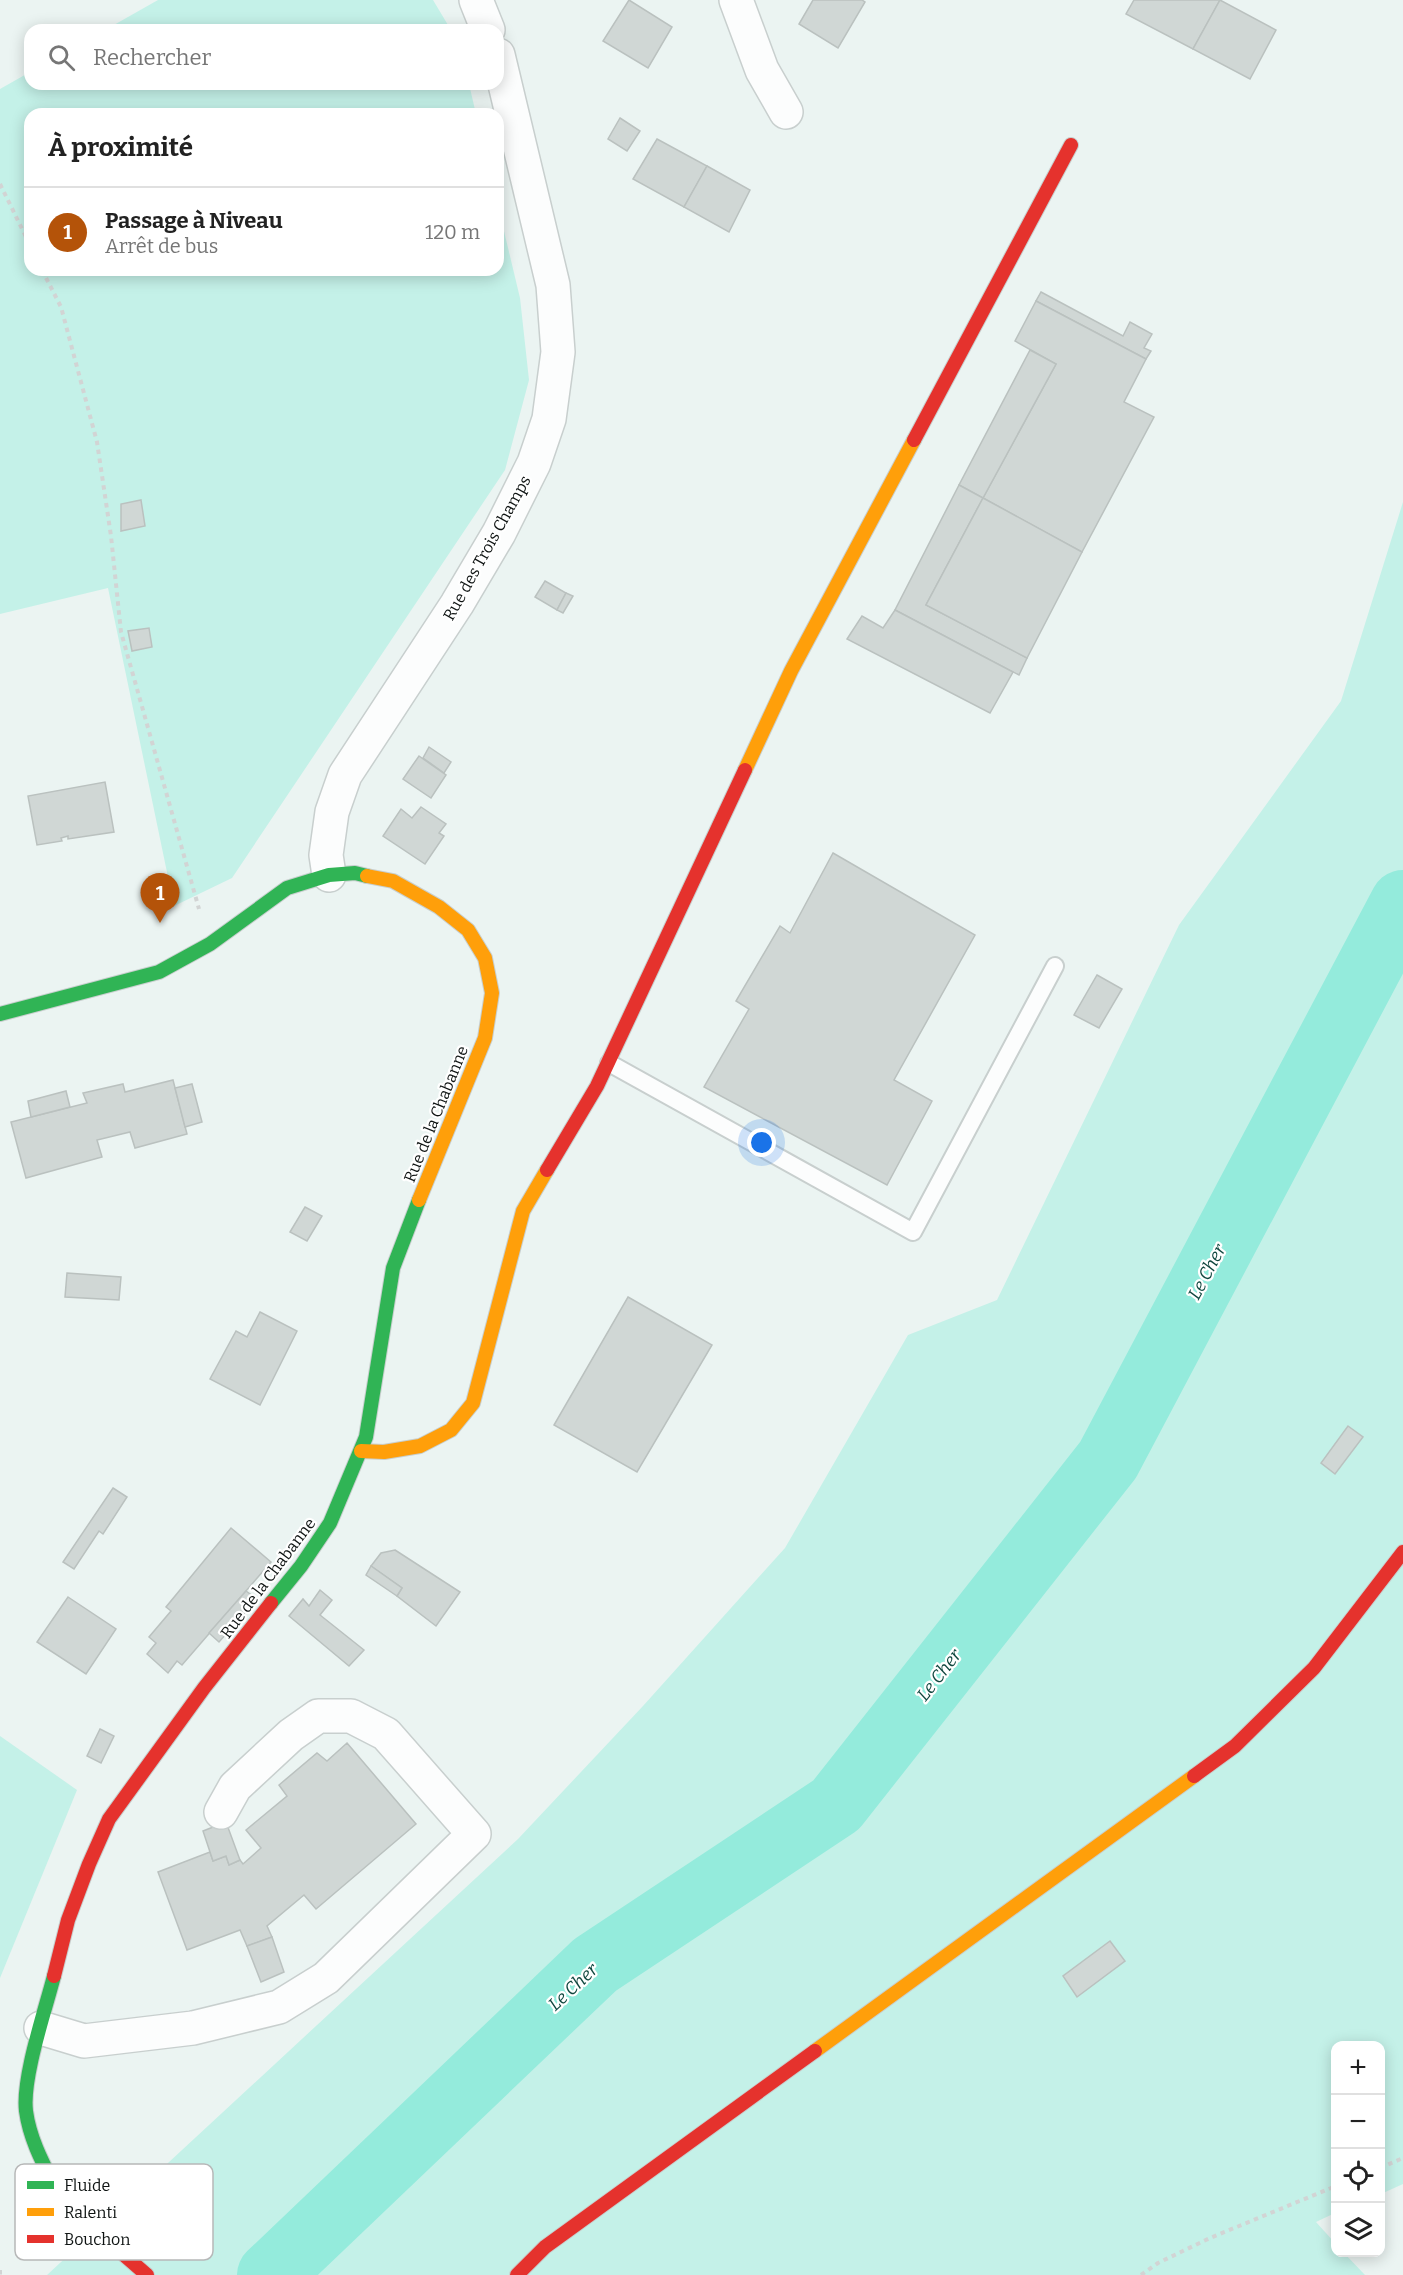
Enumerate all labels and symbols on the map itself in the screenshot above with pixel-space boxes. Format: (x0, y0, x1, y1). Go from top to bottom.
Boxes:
street label: Rue des Trois Champs (439, 472, 535, 624)
pin: 1 (140, 874, 180, 923)
street label: Rue de la Chabanne (400, 1043, 472, 1185)
your location (747, 1128, 776, 1157)
water label: Le Cher (1183, 1240, 1231, 1303)
street label: Rue de la Chabanne (217, 1514, 319, 1642)
water label: Le Cher (912, 1644, 966, 1705)
water label: Le Cher (544, 1958, 603, 2015)
legend (15, 2164, 213, 2260)
text: Fluide (64, 2176, 110, 2195)
text: Ralenti (64, 2203, 117, 2222)
text: Bouchon (64, 2230, 130, 2249)

